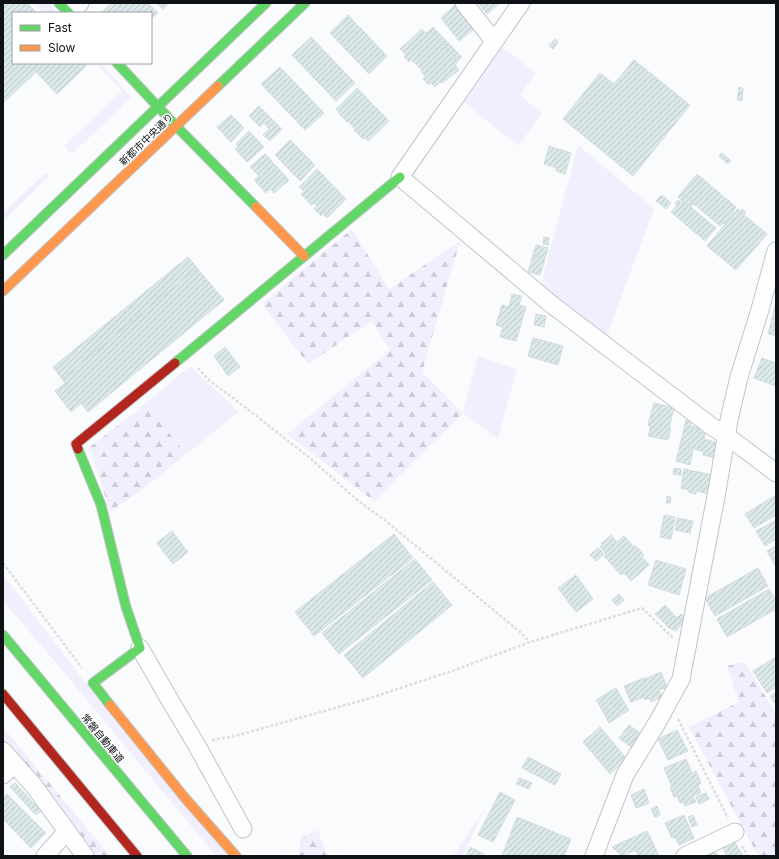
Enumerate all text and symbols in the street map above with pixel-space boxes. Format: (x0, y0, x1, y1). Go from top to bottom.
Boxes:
legend (12, 12, 152, 64)
text: Fast (48, 20, 72, 35)
text: Slow (48, 40, 76, 55)
street label: 新都市中央通り (117, 110, 175, 168)
street label: 常磐自動車道 (79, 711, 127, 765)

